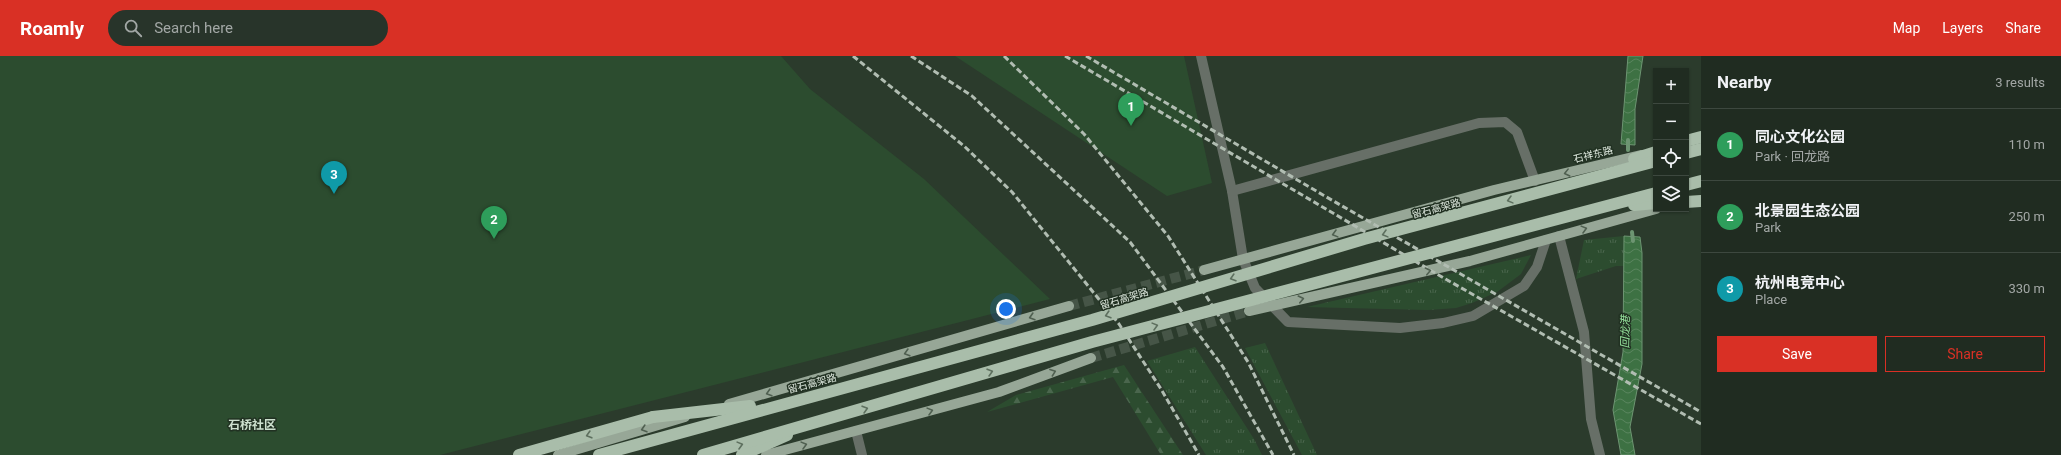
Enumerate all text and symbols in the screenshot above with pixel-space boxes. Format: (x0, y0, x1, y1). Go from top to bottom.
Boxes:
search box (108, 10, 388, 46)
text: Roamly (20, 17, 84, 40)
icon: search (122, 17, 144, 39)
text: Search here (154, 19, 233, 37)
text: Map (1893, 20, 1920, 36)
text: Layers (1942, 20, 1983, 36)
text: Share (2005, 20, 2041, 36)
map controls (1653, 68, 1689, 212)
button: + (1653, 68, 1689, 104)
text: Nearby (1717, 72, 1772, 92)
text: 3 results (1995, 75, 2045, 90)
pin: 1 (1118, 93, 1144, 126)
button: − (1653, 104, 1689, 140)
text: 同心文化公园 (1755, 128, 1845, 146)
text: 1 (1726, 137, 1734, 152)
text: 110 m (2008, 137, 2045, 152)
button: locate (1653, 140, 1689, 176)
street label: 石祥东路 (1572, 144, 1614, 165)
text: Park · 回龙路 (1755, 149, 1830, 164)
pin: 3 (321, 161, 347, 194)
one-way arrow (1564, 168, 1570, 176)
button: layers (1653, 176, 1689, 212)
one-way arrow (1507, 195, 1514, 204)
street label: 留石高架路 (1411, 197, 1462, 220)
text: 北景园生态公园 (1755, 202, 1860, 220)
pin: 2 (481, 206, 507, 239)
text: 2 (1726, 209, 1734, 224)
text: 250 m (2008, 209, 2045, 224)
text: Park (1755, 220, 1781, 235)
one-way arrow (1580, 226, 1587, 234)
one-way arrow (1332, 229, 1339, 238)
one-way arrow (1381, 229, 1388, 238)
one-way arrow (1424, 267, 1431, 275)
one-way arrow (1230, 273, 1237, 282)
text: 杭州电竞中心 (1755, 274, 1845, 292)
text: 3 (1726, 281, 1734, 296)
text: 330 m (2008, 281, 2045, 296)
street label: 留石高架路 (1099, 286, 1150, 311)
text: Place (1755, 292, 1787, 307)
one-way arrow (1298, 296, 1304, 304)
your location (996, 299, 1016, 319)
one-way arrow (1105, 310, 1112, 319)
one-way arrow (1029, 312, 1036, 321)
water label: 回龙港 (1619, 313, 1632, 349)
one-way arrow (1152, 322, 1159, 330)
button: Save (1717, 336, 1877, 372)
button: Share (1885, 336, 2045, 372)
one-way arrow (904, 348, 911, 357)
one-way arrow (986, 368, 993, 377)
one-way arrow (1050, 368, 1057, 376)
street label: 留石高架路 (787, 372, 838, 395)
one-way arrow (766, 388, 773, 397)
one-way arrow (861, 405, 868, 414)
one-way arrow (926, 407, 933, 416)
district label: 石桥社区 (228, 418, 276, 432)
one-way arrow (641, 424, 648, 433)
one-way arrow (586, 431, 592, 439)
one-way arrow (736, 441, 743, 450)
one-way arrow (800, 441, 807, 450)

